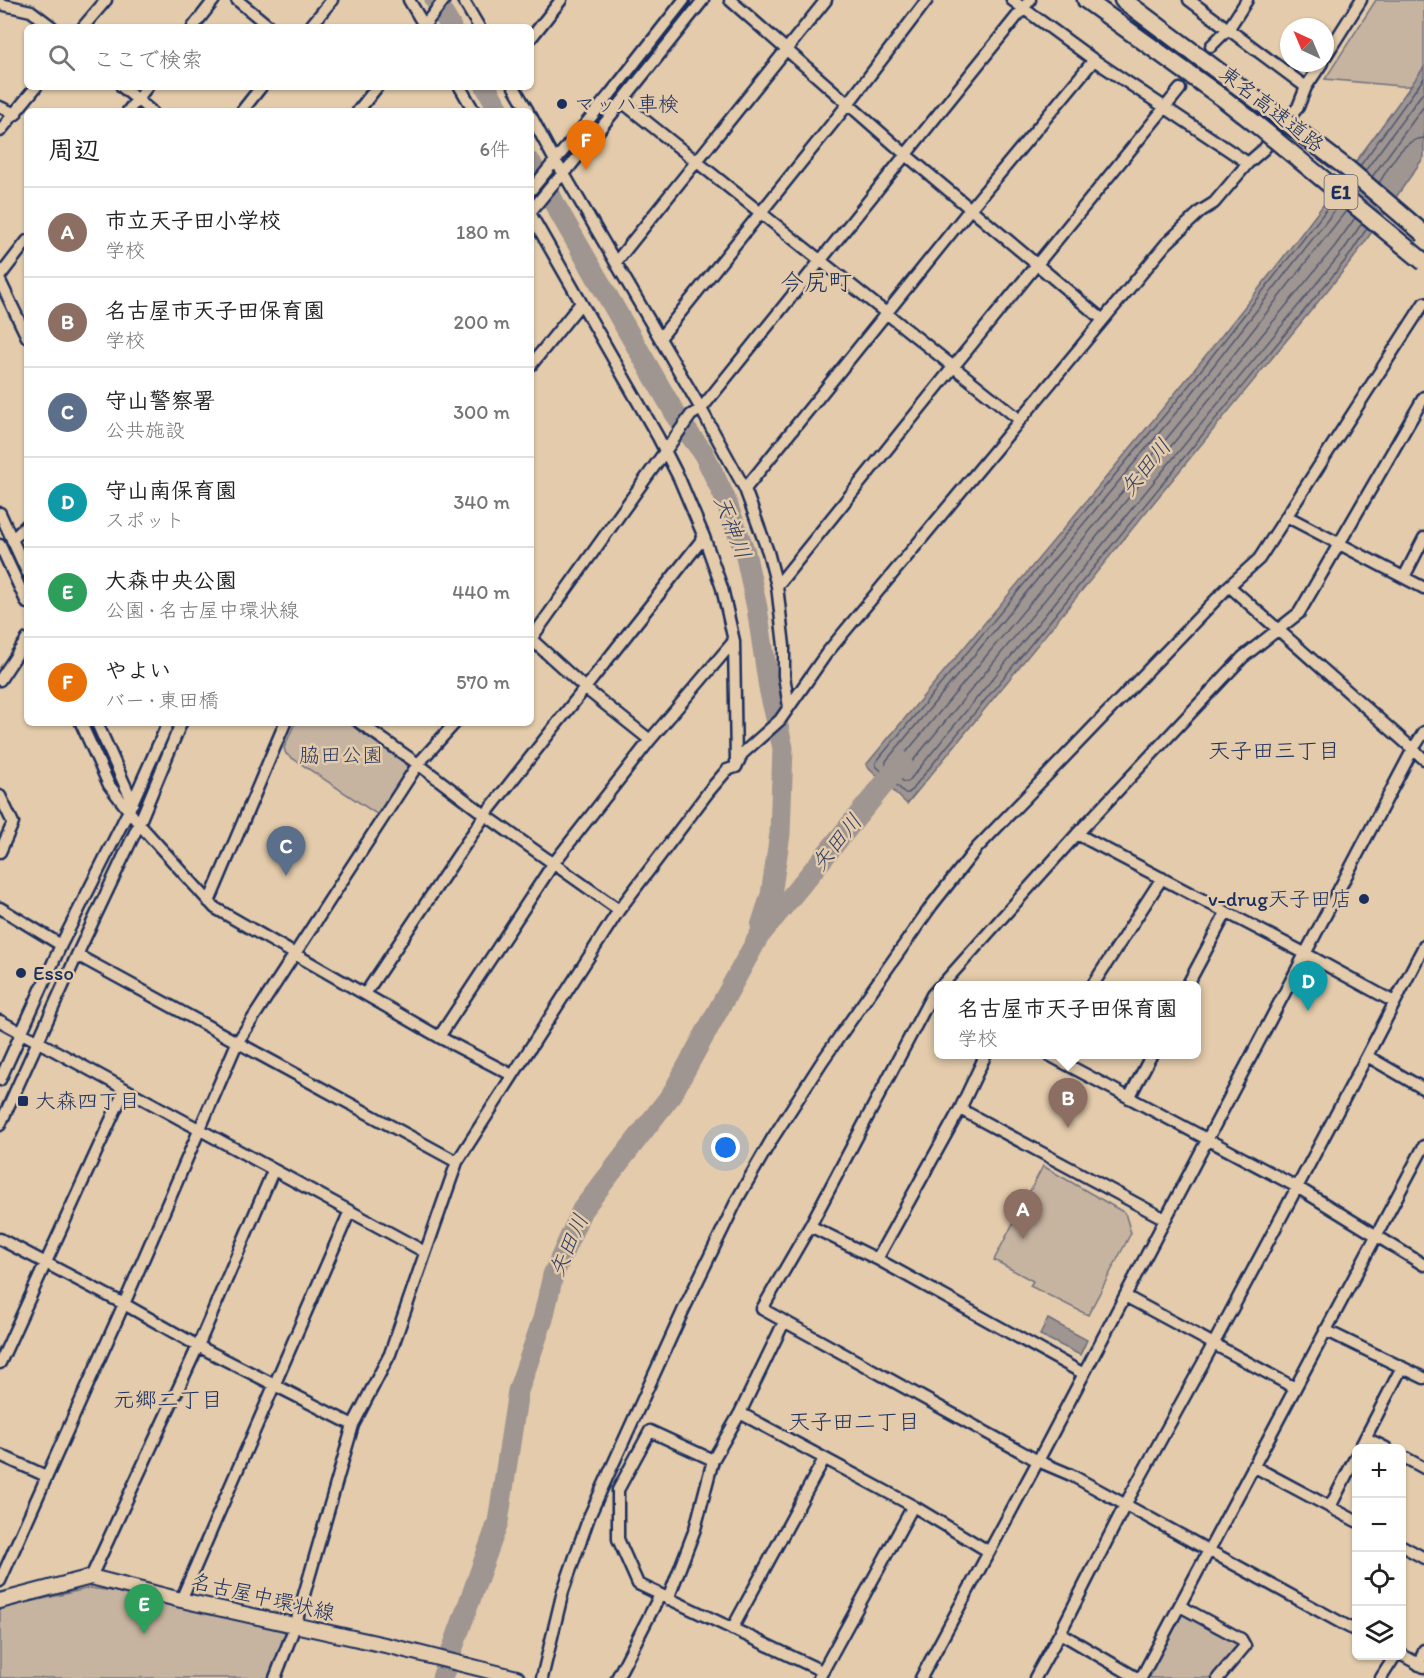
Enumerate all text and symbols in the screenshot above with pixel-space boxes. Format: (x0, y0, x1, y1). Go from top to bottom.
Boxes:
north arrow (1280, 18, 1334, 72)
search box (24, 24, 534, 90)
icon: search (45, 41, 78, 74)
text: ここで検索 (93, 46, 203, 73)
street label: 東名高速道路 (1215, 60, 1330, 157)
place label: マッハ車検 (574, 91, 679, 116)
marker: マッハ車検 (555, 97, 569, 111)
pin: F (566, 120, 606, 170)
text: 周辺 (48, 134, 100, 166)
text: 6件 (479, 137, 510, 161)
road number: E1 (1324, 175, 1358, 209)
text: 市立天子田小学校 (105, 207, 281, 234)
text: A (61, 220, 74, 244)
text: 180 m (456, 220, 510, 244)
text: 学校 (105, 238, 145, 262)
district label: 今尻町 (780, 267, 852, 296)
text: 名古屋市天子田保育園 (105, 297, 325, 324)
text: B (61, 310, 74, 334)
text: 200 m (454, 310, 510, 334)
text: 学校 (105, 328, 145, 352)
text: 守山警察署 (105, 387, 215, 414)
text: C (61, 400, 74, 424)
text: 300 m (453, 400, 510, 424)
text: 公共施設 (105, 418, 185, 442)
water label: 矢田川 (1114, 433, 1177, 501)
text: 守山南保育園 (105, 477, 237, 504)
text: D (61, 490, 74, 514)
text: 340 m (453, 490, 510, 514)
water label: 天神川 (708, 492, 757, 563)
text: スポット (105, 508, 185, 532)
text: 大森中央公園 (105, 567, 237, 594)
text: E (62, 580, 73, 604)
text: 440 m (452, 580, 510, 604)
text: 公園 · 名古屋中環状線 (105, 598, 299, 622)
text: やよい (105, 657, 171, 684)
text: F (62, 670, 73, 694)
text: 570 m (456, 670, 510, 694)
text: バー · 東田橋 (105, 688, 219, 712)
district label: 天子田三丁目 (1208, 737, 1340, 764)
park label: 脇田公園 (299, 742, 383, 767)
water label: 矢田川 (805, 808, 868, 876)
pin: C (266, 826, 306, 876)
place label: v-drug天子田店 (1208, 886, 1352, 911)
marker: v-drug天子田店 (1357, 892, 1371, 906)
place label: Esso (33, 960, 74, 985)
pin: D (1288, 962, 1328, 1011)
marker: Esso (14, 966, 28, 980)
popup (934, 981, 1201, 1059)
text: 名古屋市天子田保育園 (957, 995, 1178, 1022)
text: 学校 (957, 1026, 997, 1050)
pin: B (1048, 1078, 1088, 1128)
place label: 大森四丁目 (35, 1088, 140, 1113)
marker: 大森四丁目 (16, 1094, 30, 1108)
your location (711, 1133, 740, 1162)
pin: A (1004, 1190, 1042, 1239)
water label: 矢田川 (543, 1210, 594, 1281)
district label: 元郷二丁目 (113, 1386, 223, 1413)
district label: 天子田二丁目 (788, 1408, 920, 1435)
map controls (1352, 1444, 1406, 1660)
button: + (1352, 1444, 1406, 1498)
button: − (1352, 1498, 1406, 1552)
button: locate (1352, 1552, 1406, 1606)
street label: 名古屋中環状線 (189, 1568, 338, 1625)
pin: E (124, 1584, 164, 1634)
button: layers (1352, 1606, 1406, 1660)

